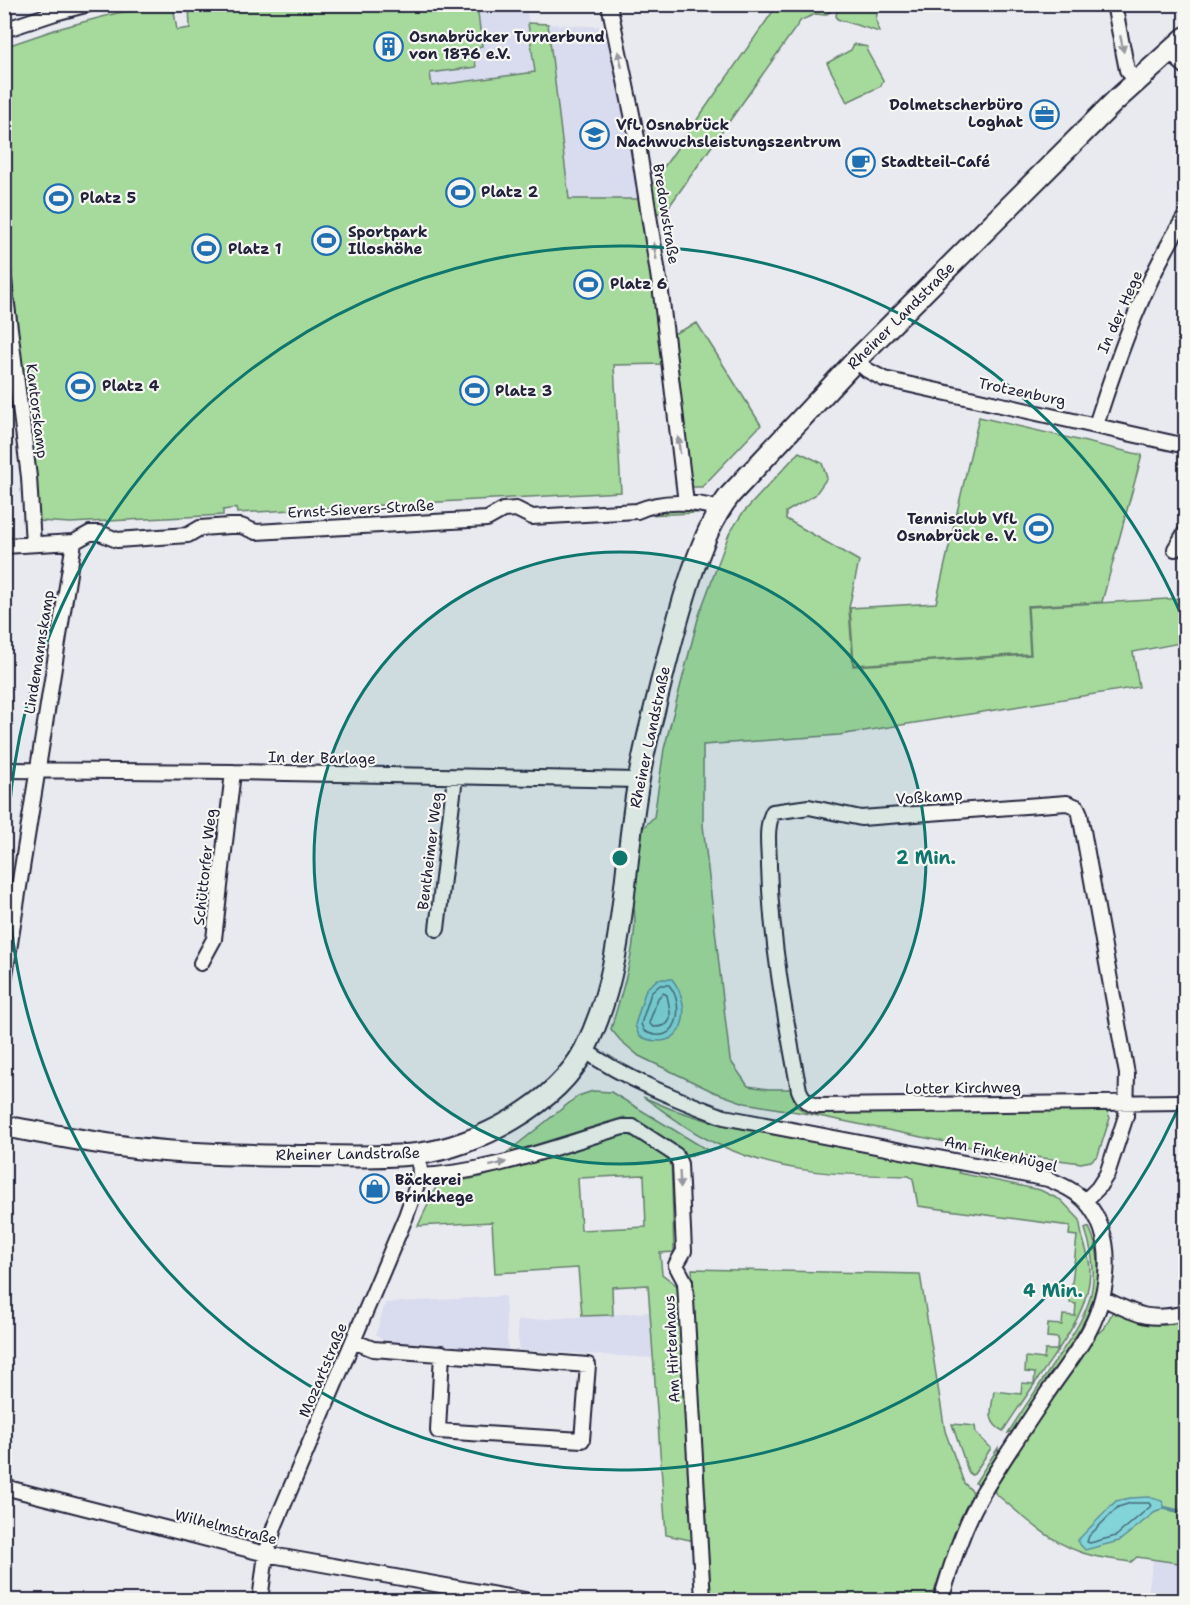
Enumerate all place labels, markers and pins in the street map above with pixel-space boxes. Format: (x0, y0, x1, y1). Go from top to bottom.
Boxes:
place label: Osnabrücker Turnerbund von 1876 e.V. (409, 27, 605, 64)
building icon: Osnabrücker Turnerbund von 1876 e.V. (372, 30, 404, 62)
place label: Dolmetscherbüro Loghat (889, 95, 1023, 132)
office icon: Dolmetscherbüro Loghat (1028, 98, 1060, 130)
place label: VfL Osnabrück Nachwuchsleistungszentrum (616, 115, 841, 152)
school or university icon: VfL Osnabrück Nachwuchsleistungszentrum (579, 118, 611, 150)
cafe icon: Stadtteil-Café (844, 146, 876, 178)
place label: Stadtteil-Café (881, 152, 990, 172)
sports icon: Platz 2 (444, 176, 476, 208)
sports icon: Platz 5 (43, 182, 75, 214)
place label: Platz 2 (481, 182, 539, 202)
place label: Platz 5 (80, 188, 136, 208)
place label: Sportpark Illoshöhe (348, 222, 428, 259)
sports icon: Sportpark Illoshöhe (311, 225, 343, 257)
sports icon: Platz 1 (191, 233, 223, 265)
place label: Platz 1 (228, 239, 282, 259)
sports icon: Platz 6 (573, 268, 605, 300)
place label: Platz 6 (610, 274, 667, 294)
sports icon: Platz 4 (65, 370, 97, 402)
sports icon: Platz 3 (458, 375, 490, 407)
place label: Platz 4 (102, 376, 160, 396)
place label: Platz 3 (495, 381, 552, 401)
place label: Tennisclub VfL Osnabrück e. V. (897, 509, 1017, 546)
sports icon: Tennisclub VfL Osnabrück e. V. (1022, 512, 1054, 544)
centre of rings (610, 848, 630, 868)
place label: Bäckerei Brinkhege (395, 1170, 474, 1207)
shop icon: Bäckerei Brinkhege (358, 1173, 390, 1205)

